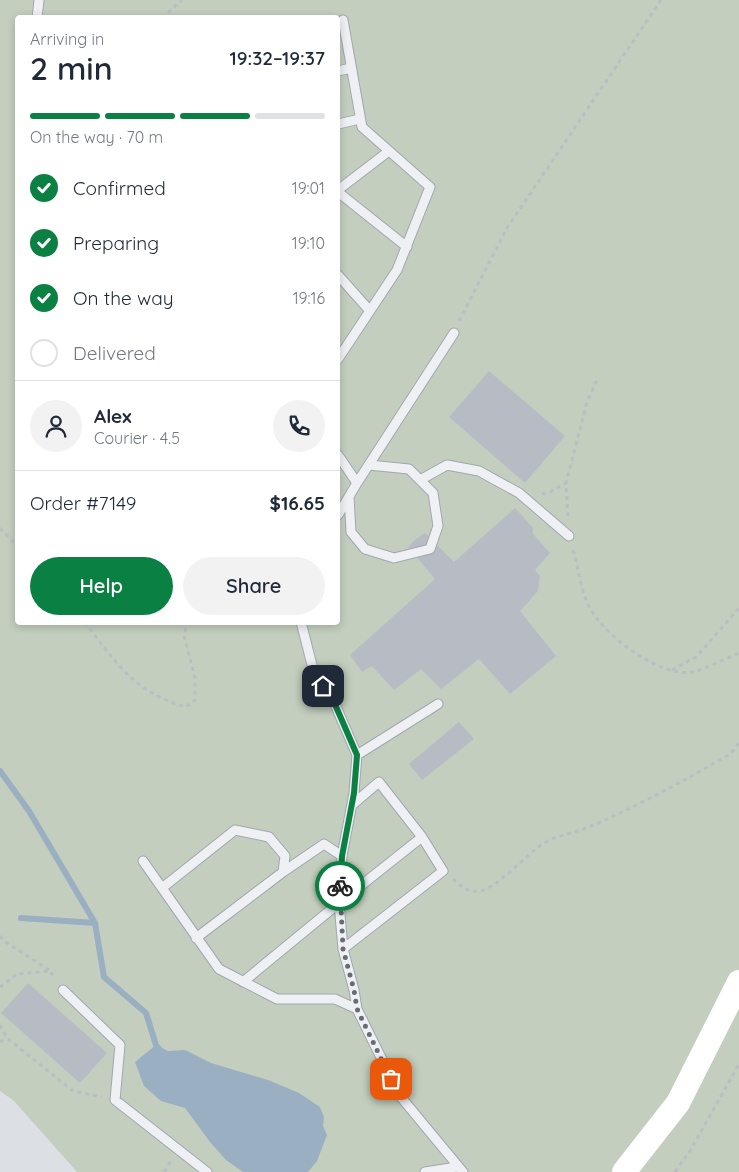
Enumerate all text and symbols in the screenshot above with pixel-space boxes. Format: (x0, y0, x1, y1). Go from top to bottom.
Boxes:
text: Arriving in (30, 29, 104, 49)
text: 19:32–19:37 (230, 46, 325, 70)
text: 2 min (30, 48, 113, 88)
text: On the way · 70 m (30, 127, 163, 147)
icon: check (30, 174, 58, 202)
text: Confirmed (73, 176, 166, 200)
text: 19:01 (292, 178, 325, 198)
icon: check (30, 229, 58, 257)
text: Preparing (73, 231, 159, 255)
text: 19:10 (292, 233, 325, 253)
icon: check (30, 284, 58, 312)
text: On the way (73, 286, 174, 310)
text: 19:16 (293, 288, 325, 308)
text: Delivered (73, 341, 156, 365)
button: person (30, 400, 82, 452)
button: phone (273, 400, 325, 452)
text: Alex (94, 404, 132, 428)
text: Courier · 4.5 (94, 428, 180, 448)
text: Order #7149 (30, 491, 136, 515)
text: $16.65 (270, 491, 325, 515)
button: Help (30, 557, 173, 615)
button: Share (183, 557, 325, 615)
pin (302, 665, 344, 707)
icon: home (309, 672, 337, 700)
courier (315, 861, 365, 911)
icon: bike (326, 872, 354, 900)
pin (370, 1058, 412, 1100)
icon: bag (377, 1065, 405, 1093)

